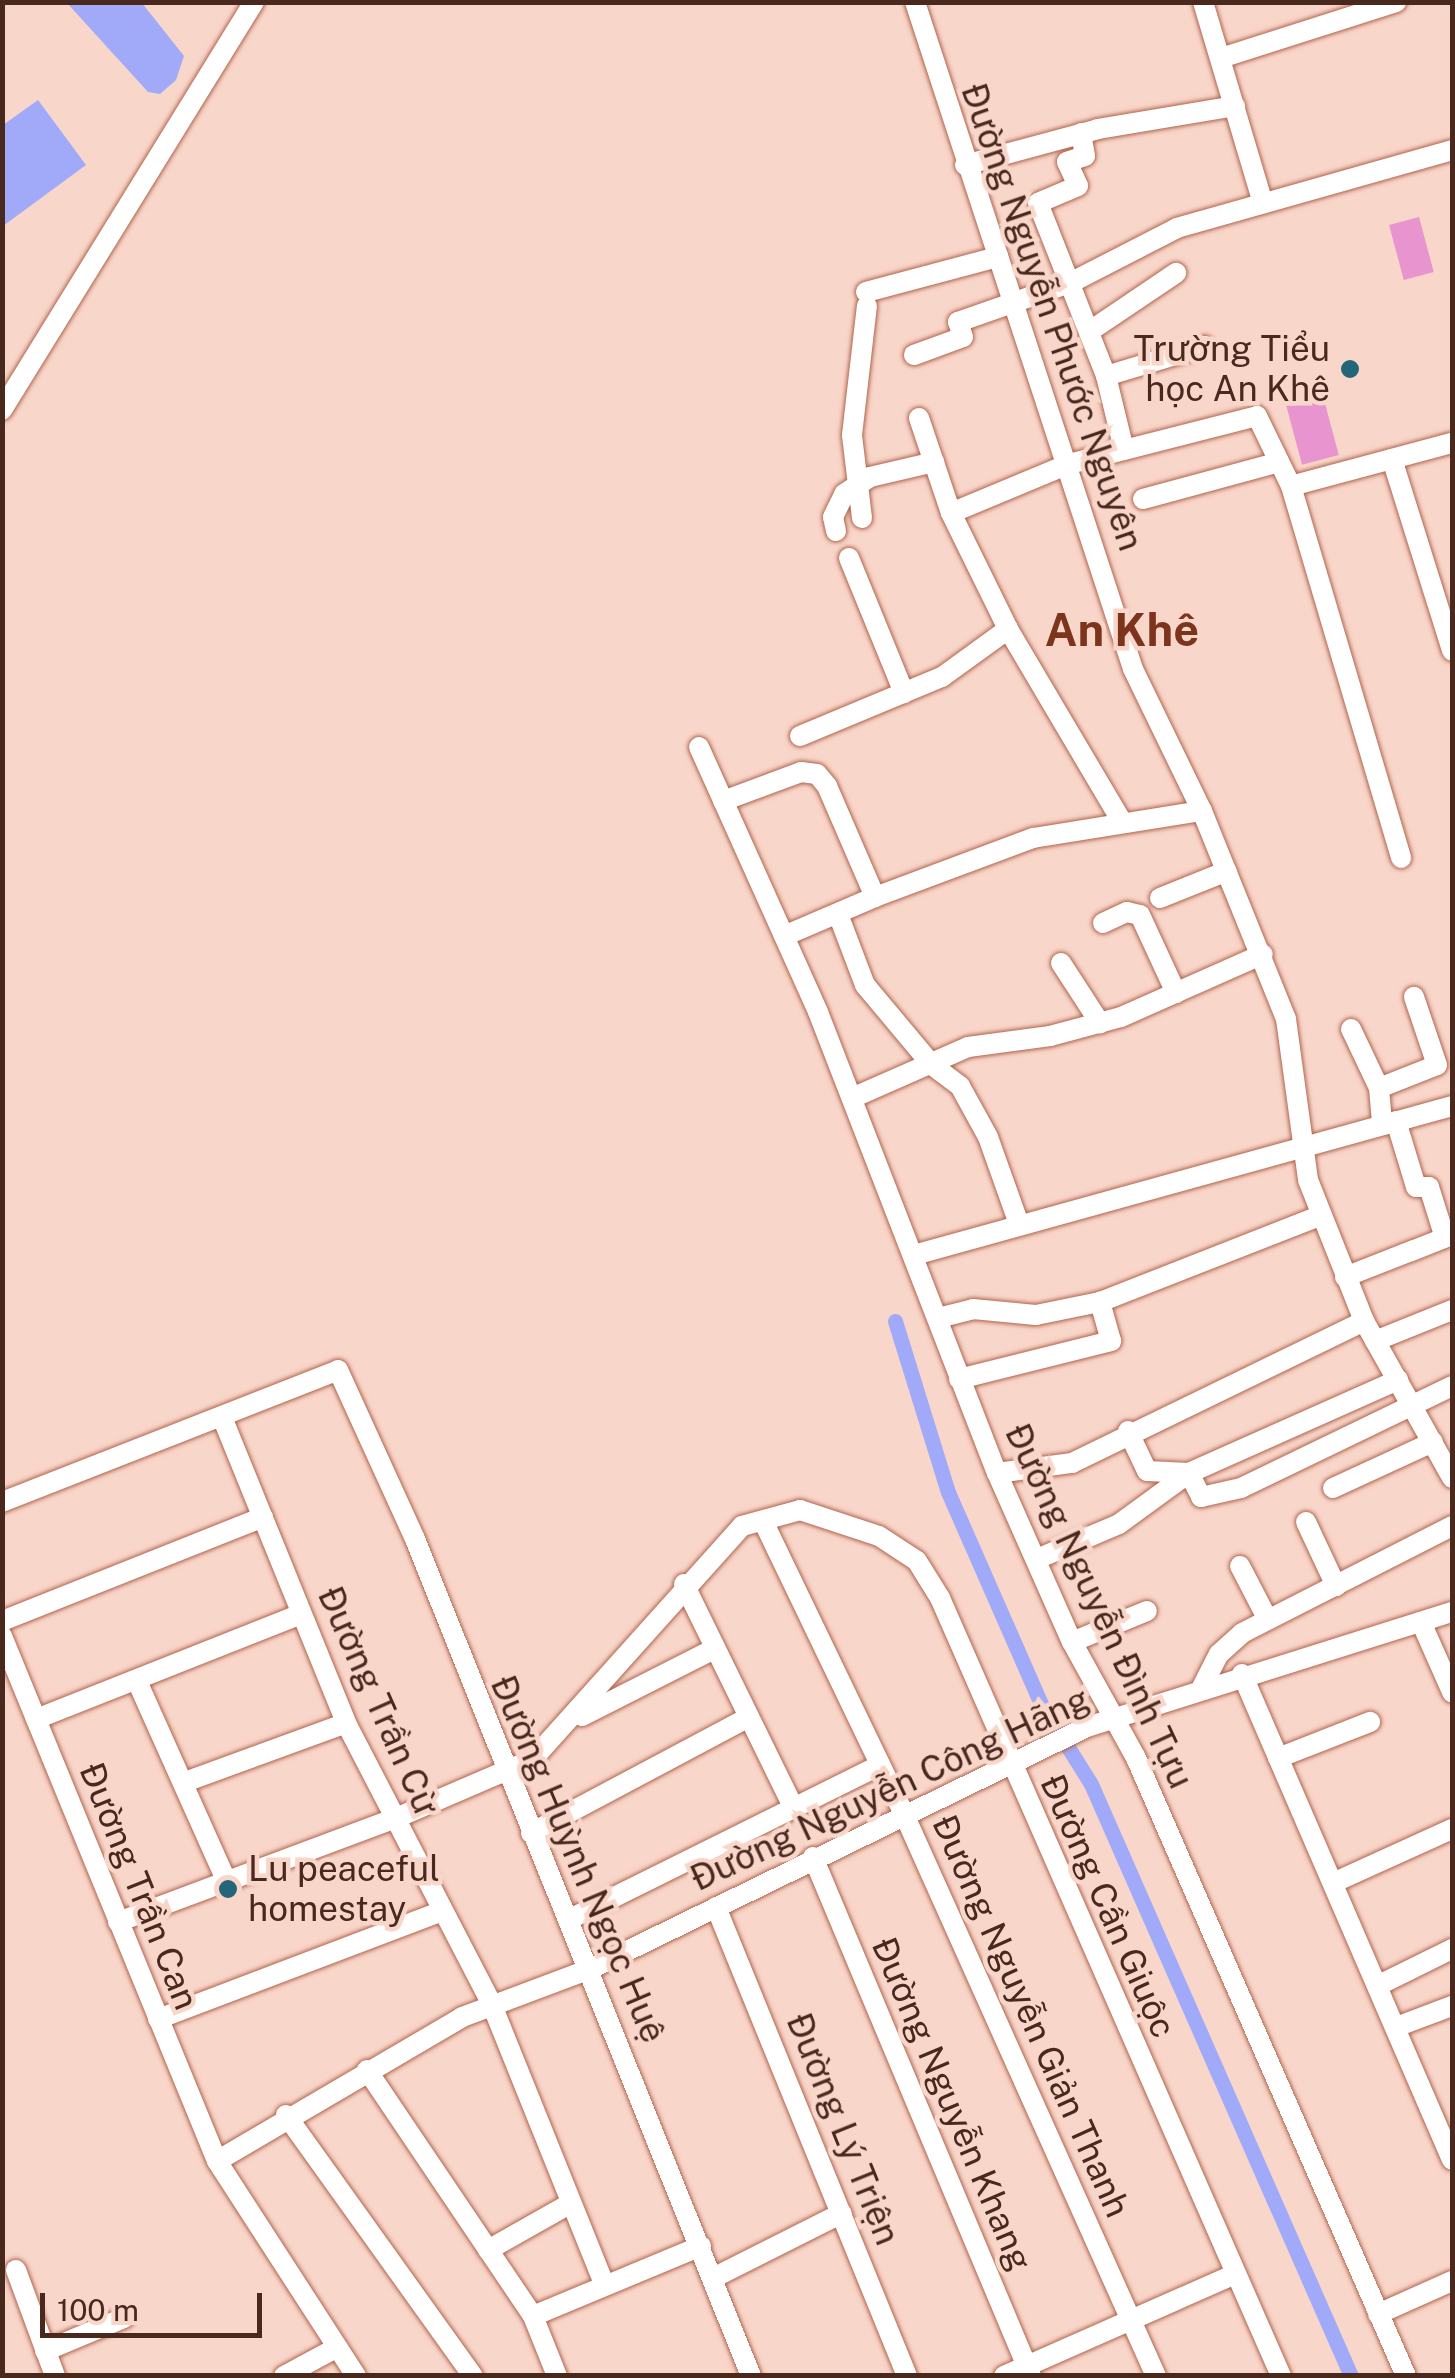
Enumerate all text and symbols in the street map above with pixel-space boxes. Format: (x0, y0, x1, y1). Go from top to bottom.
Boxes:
street label: Đường Nguyễn Phước Nguyên (952, 78, 1152, 556)
place label: Trường Tiểu học An Khê (1134, 328, 1330, 410)
marker: Trường Tiểu học An Khê (1339, 358, 1361, 380)
district label: An Khê (1045, 603, 1199, 657)
street label: Đường Nguyễn Đình Tựu (996, 1417, 1202, 1795)
street label: Đường Trần Cừ (309, 1580, 447, 1822)
street label: Đường Huỳnh Ngọc Huệ (482, 1669, 674, 2049)
street label: Đường Nguyễn Công Hãng (684, 1678, 1096, 1900)
street label: Đường Trần Can (70, 1756, 208, 2016)
street label: Đường Cần Giuộc (1031, 1768, 1185, 2044)
street label: Đường Nguyễn Giản Thanh (923, 1808, 1139, 2224)
place label: Lu peaceful homestay (248, 1848, 440, 1930)
marker: Lu peaceful homestay (217, 1878, 239, 1900)
street label: Đường Nguyễn Khang (863, 1931, 1041, 2277)
street label: Đường Lý Triện (777, 2007, 909, 2251)
scale bar (45, 2273, 268, 2335)
text: 100 m (57, 2292, 139, 2328)

